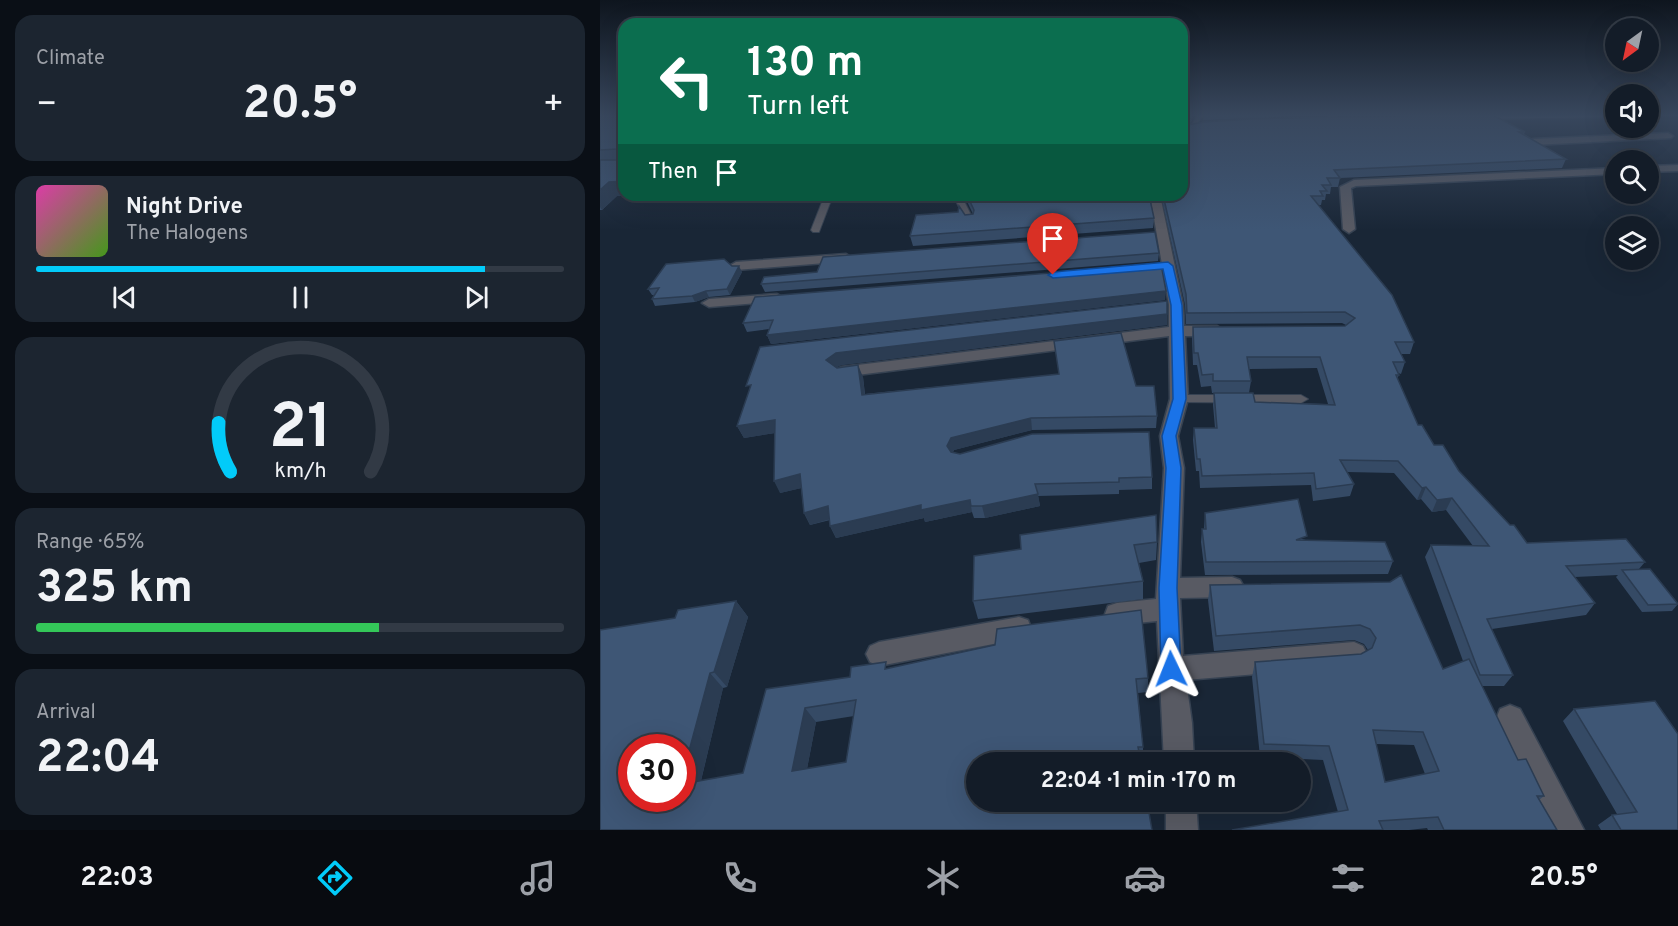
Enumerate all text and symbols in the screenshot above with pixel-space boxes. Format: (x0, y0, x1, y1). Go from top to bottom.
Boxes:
north arrow (1605, 18, 1659, 72)
map controls (1605, 18, 1659, 270)
text: 130 m (747, 38, 863, 91)
icon: left (648, 42, 726, 120)
text: Climate (36, 46, 105, 72)
text: 20.5° (243, 77, 357, 134)
button: sound (1605, 84, 1659, 138)
text: − (36, 85, 57, 127)
text: + (543, 85, 564, 127)
text: Turn left (747, 90, 849, 124)
button: search (1605, 150, 1659, 204)
icon: arrive (710, 156, 743, 189)
text: Then (648, 159, 698, 186)
text: Night Drive (126, 194, 243, 221)
pin (1027, 213, 1078, 275)
button: layers (1605, 216, 1659, 270)
text: The Halogens (126, 221, 248, 247)
icon: arrive (1036, 222, 1069, 255)
icon: previous (108, 281, 141, 314)
icon: pause (284, 281, 317, 314)
icon: next (460, 281, 493, 314)
text: 21 (268, 391, 332, 470)
text: km/h (274, 458, 326, 485)
text: Range · 65% (36, 530, 145, 556)
text: 325 km (36, 561, 193, 618)
position arrow (1139, 637, 1203, 701)
text: Arrival (36, 700, 96, 726)
text: 22:04 (36, 731, 160, 788)
speed limit sign: 30 (618, 734, 696, 812)
text: 22:04 · 1 min · 170 m (1041, 768, 1236, 795)
icon: directions (314, 857, 356, 899)
icon: music (517, 857, 559, 899)
icon: phone (719, 857, 761, 899)
icon: climate (922, 857, 964, 899)
icon: car (1124, 857, 1166, 899)
icon: filters (1327, 857, 1369, 899)
text: 22:03 (80, 861, 154, 895)
text: 20.5° (1529, 861, 1598, 895)

